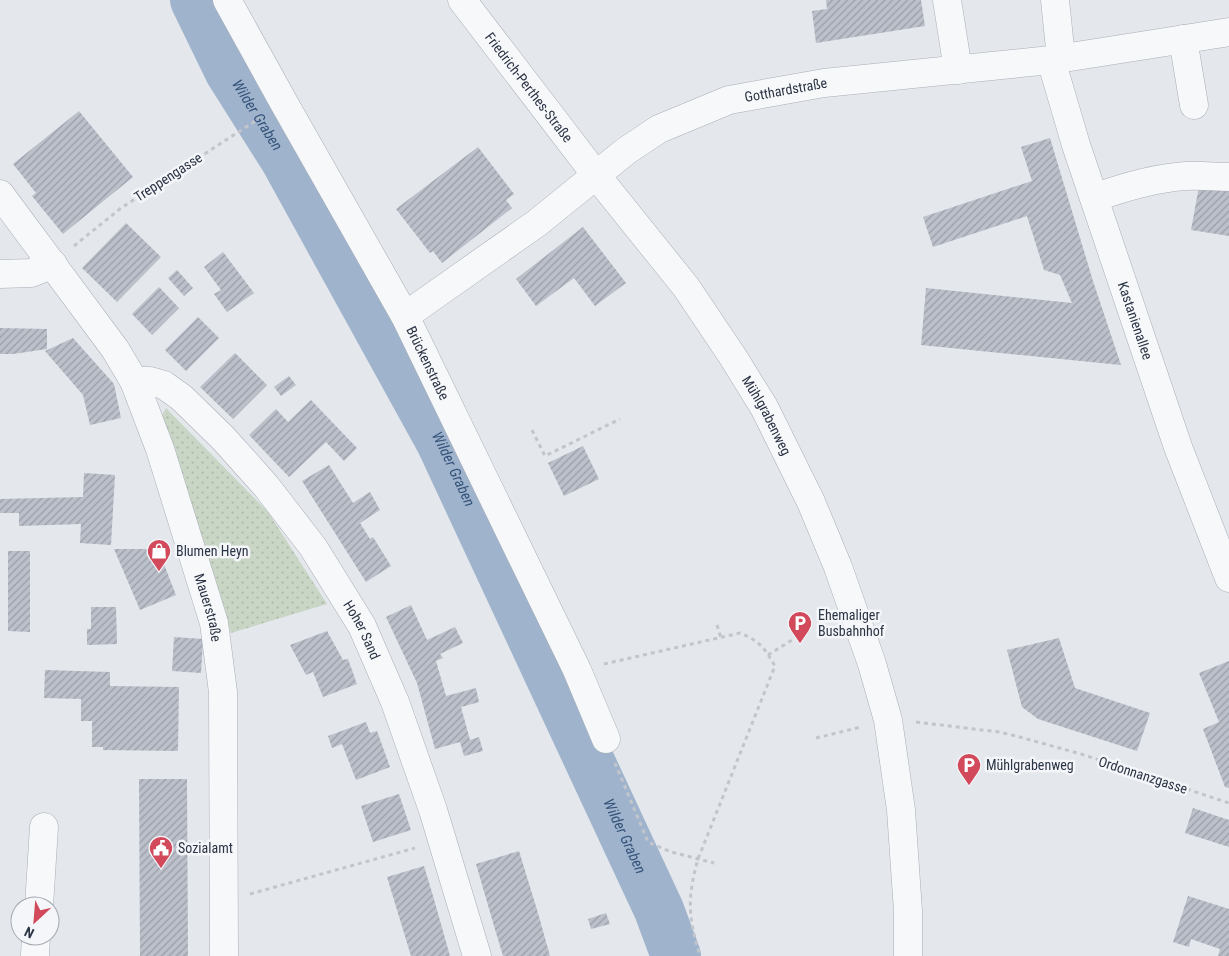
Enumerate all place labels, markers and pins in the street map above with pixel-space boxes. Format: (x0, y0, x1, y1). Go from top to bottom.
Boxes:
shop icon: Blumen Heyn (146, 538, 172, 572)
place label: Blumen Heyn (176, 543, 249, 559)
place label: Ehemaliger Busbahnhof (818, 607, 885, 639)
parking icon: Ehemaliger Busbahnhof (787, 610, 813, 644)
parking icon: Mühlgrabenweg (956, 752, 982, 786)
place label: Mühlgrabenweg (986, 757, 1074, 773)
public building icon: Sozialamt (148, 835, 174, 869)
place label: Sozialamt (178, 840, 233, 856)

